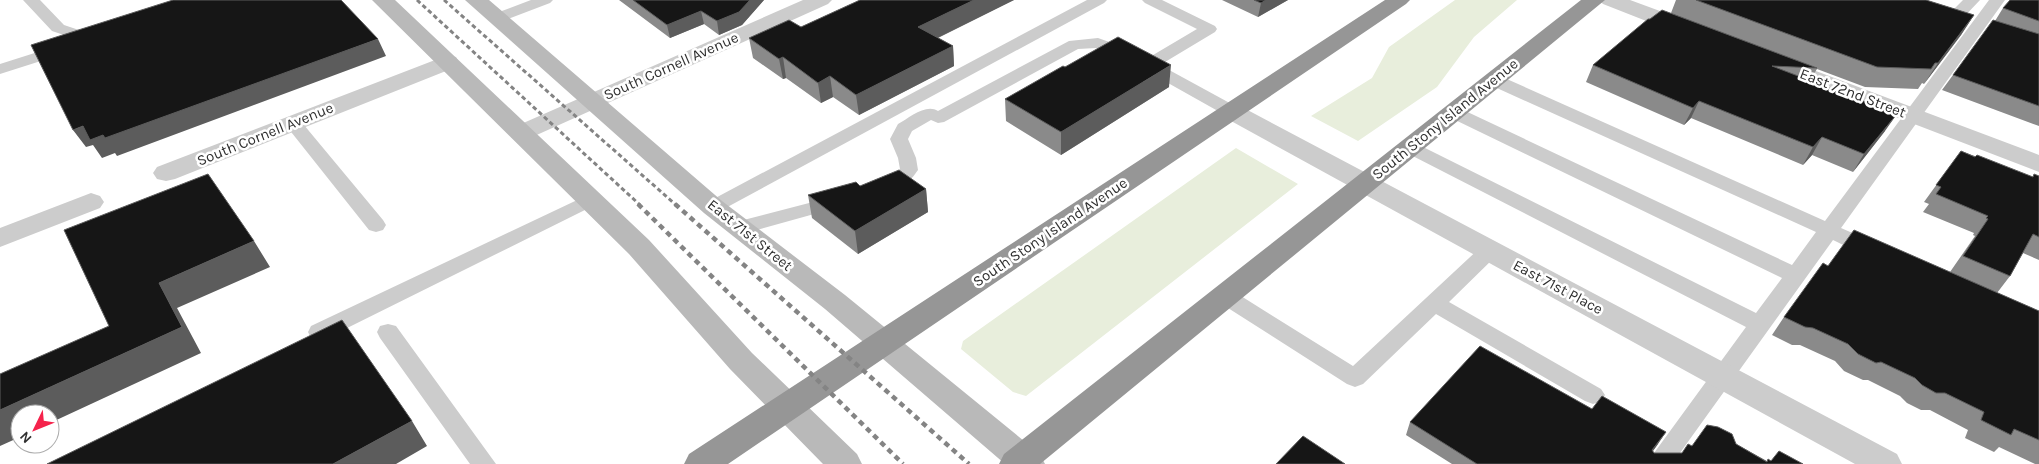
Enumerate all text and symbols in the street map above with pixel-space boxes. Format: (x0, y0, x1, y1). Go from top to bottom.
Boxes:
street label: South Cornell Avenue (601, 28, 741, 104)
street label: South Stony Island Avenue (1368, 55, 1522, 183)
street label: East 72nd Street (1797, 64, 1909, 122)
street label: South Cornell Avenue (194, 98, 336, 170)
street label: South Stony Island Avenue (969, 174, 1131, 290)
street label: East 71st Street (704, 195, 796, 275)
street label: East 71st Place (1510, 256, 1606, 318)
north arrow (10, 404, 60, 454)
text: N (16, 428, 36, 447)

